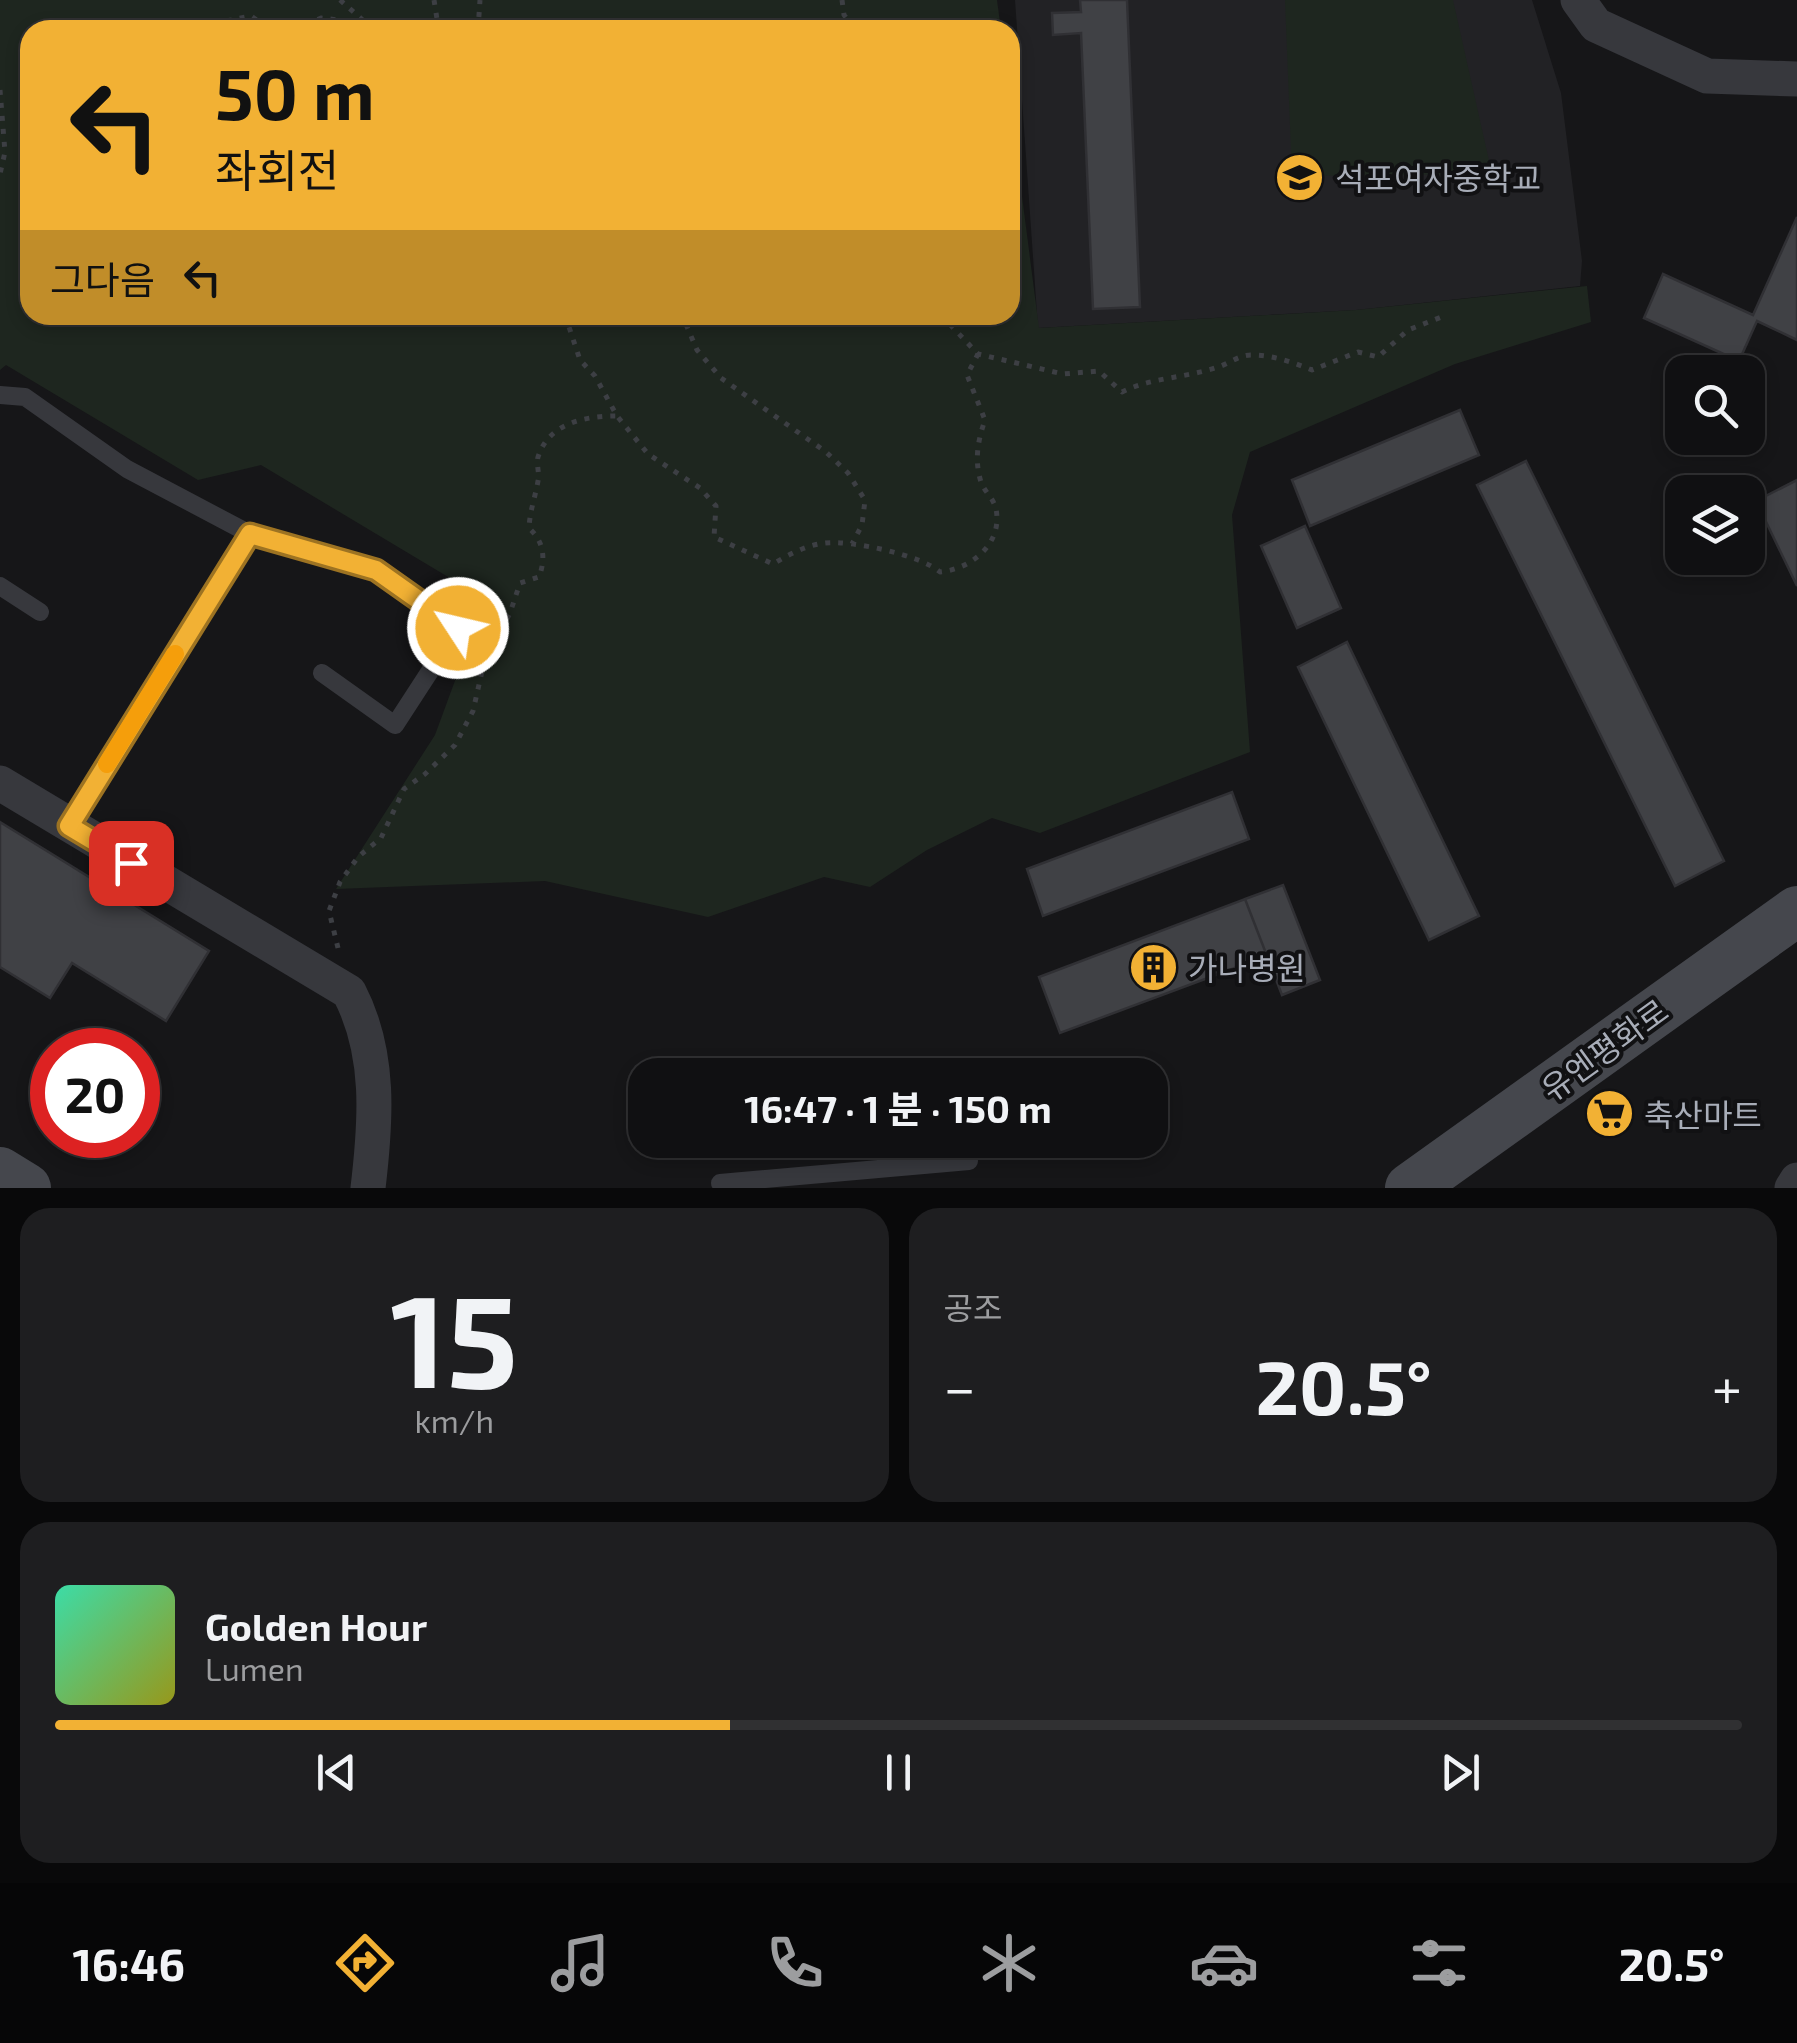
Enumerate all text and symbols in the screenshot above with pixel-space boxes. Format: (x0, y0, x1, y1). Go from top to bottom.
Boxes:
text: 50 m (215, 50, 375, 134)
icon: left (50, 60, 180, 190)
text: 좌회전 (215, 142, 339, 196)
school or university icon: 석포여자중학교 (1274, 151, 1326, 203)
place label: 석포여자중학교 (1335, 158, 1541, 196)
icon: left (175, 250, 230, 305)
text: 그다음 (50, 256, 155, 302)
map controls (1665, 355, 1765, 575)
button: search (1665, 355, 1765, 455)
button: layers (1665, 475, 1765, 575)
position arrow (406, 576, 510, 680)
pin (89, 821, 174, 906)
icon: arrive (104, 836, 159, 891)
building icon: 가나병원 (1127, 941, 1179, 993)
place label: 가나병원 (1188, 948, 1306, 986)
street label: 유엔평화로 (1533, 990, 1675, 1108)
speed limit sign: 20 (30, 1028, 160, 1158)
text: 16:47 · 1 분 · 150 m (744, 1085, 1052, 1131)
supermarket icon: 축산마트 (1583, 1088, 1635, 1140)
place label: 축산마트 (1644, 1095, 1762, 1133)
text: 15 (390, 1258, 518, 1414)
text: 공조 (944, 1288, 1002, 1326)
text: 20.5° (1255, 1340, 1432, 1430)
text: − (944, 1353, 976, 1419)
text: + (1712, 1353, 1742, 1419)
text: km/h (415, 1401, 494, 1439)
text: Golden Hour (205, 1603, 427, 1649)
text: Lumen (205, 1649, 304, 1687)
icon: previous (309, 1745, 364, 1800)
icon: pause (871, 1745, 926, 1800)
icon: next (1433, 1745, 1488, 1800)
icon: directions (330, 1928, 400, 1998)
icon: music (545, 1928, 615, 1998)
icon: phone (760, 1928, 830, 1998)
icon: climate (974, 1928, 1044, 1998)
icon: car (1189, 1928, 1259, 1998)
icon: filters (1404, 1928, 1474, 1998)
text: 16:46 (72, 1936, 185, 1990)
text: 20.5° (1619, 1936, 1725, 1990)

